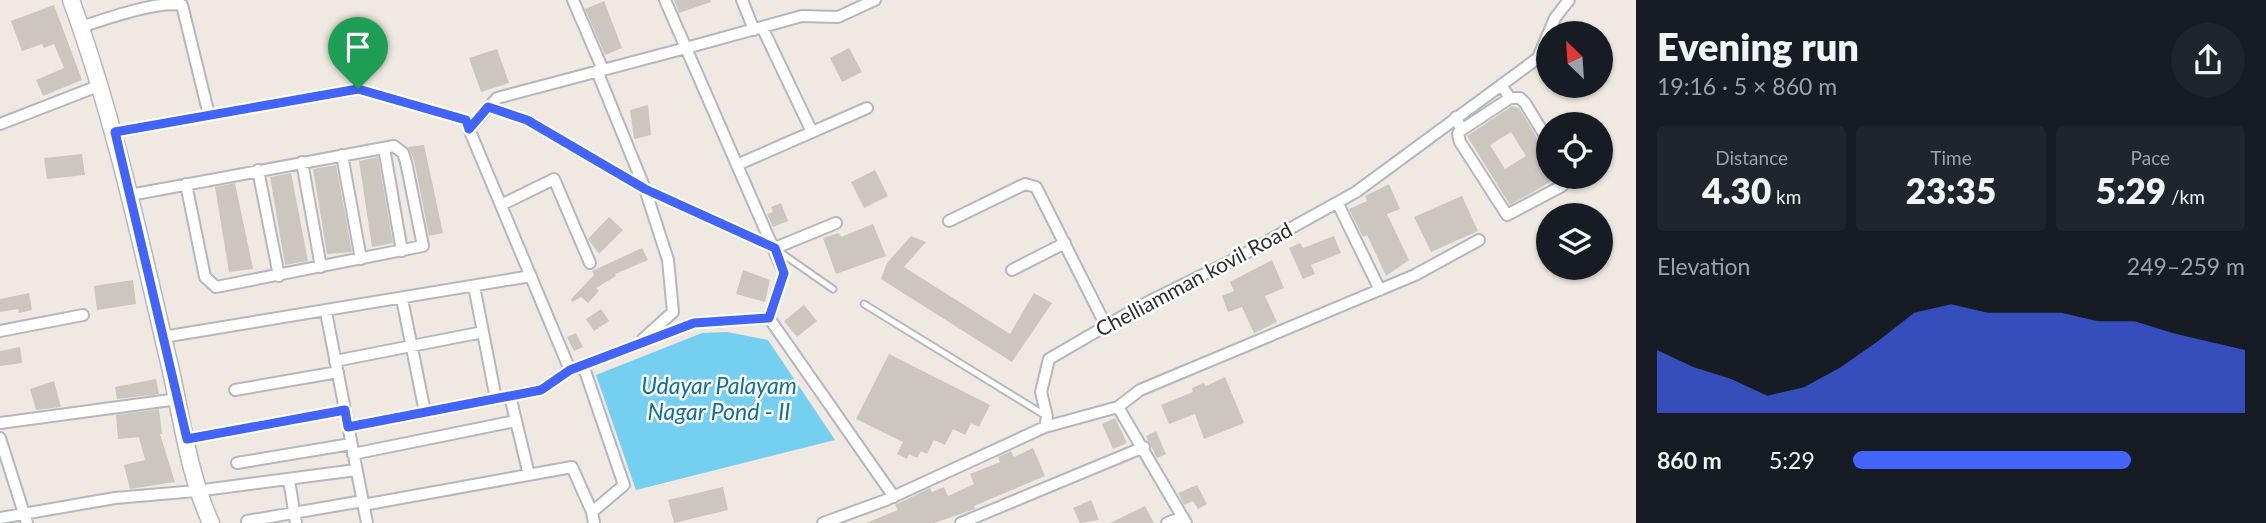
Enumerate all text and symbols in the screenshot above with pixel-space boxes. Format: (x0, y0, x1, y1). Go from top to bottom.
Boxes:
pin (328, 17, 388, 89)
north arrow (1536, 21, 1614, 98)
map controls (1536, 21, 1613, 280)
text: Evening run (1657, 23, 1859, 69)
button: share (2171, 23, 2245, 97)
icon: arrive (339, 28, 377, 66)
text: 19:16 · 5 × 860 m (1657, 72, 1837, 100)
button: locate (1536, 112, 1613, 189)
text: Distance (1715, 146, 1788, 169)
text: Time (1930, 146, 1972, 169)
text: Pace (2131, 146, 2170, 169)
text: 4.30 (1702, 169, 1771, 211)
text: 23:35 (1906, 169, 1996, 211)
text: 5:29 (2096, 169, 2166, 211)
text: km (1771, 185, 1801, 208)
text: /km (2166, 185, 2205, 208)
button: layers (1536, 203, 1613, 280)
street label: Chelliamman kovil Road (1091, 216, 1296, 341)
text: Elevation (1657, 252, 1750, 280)
text: 249–259 m (2127, 252, 2245, 280)
water label: Udayar Palayam Nagar Pond - II (641, 371, 797, 425)
text: 860 m (1657, 446, 1722, 474)
text: 5:29 (1769, 446, 1815, 474)

